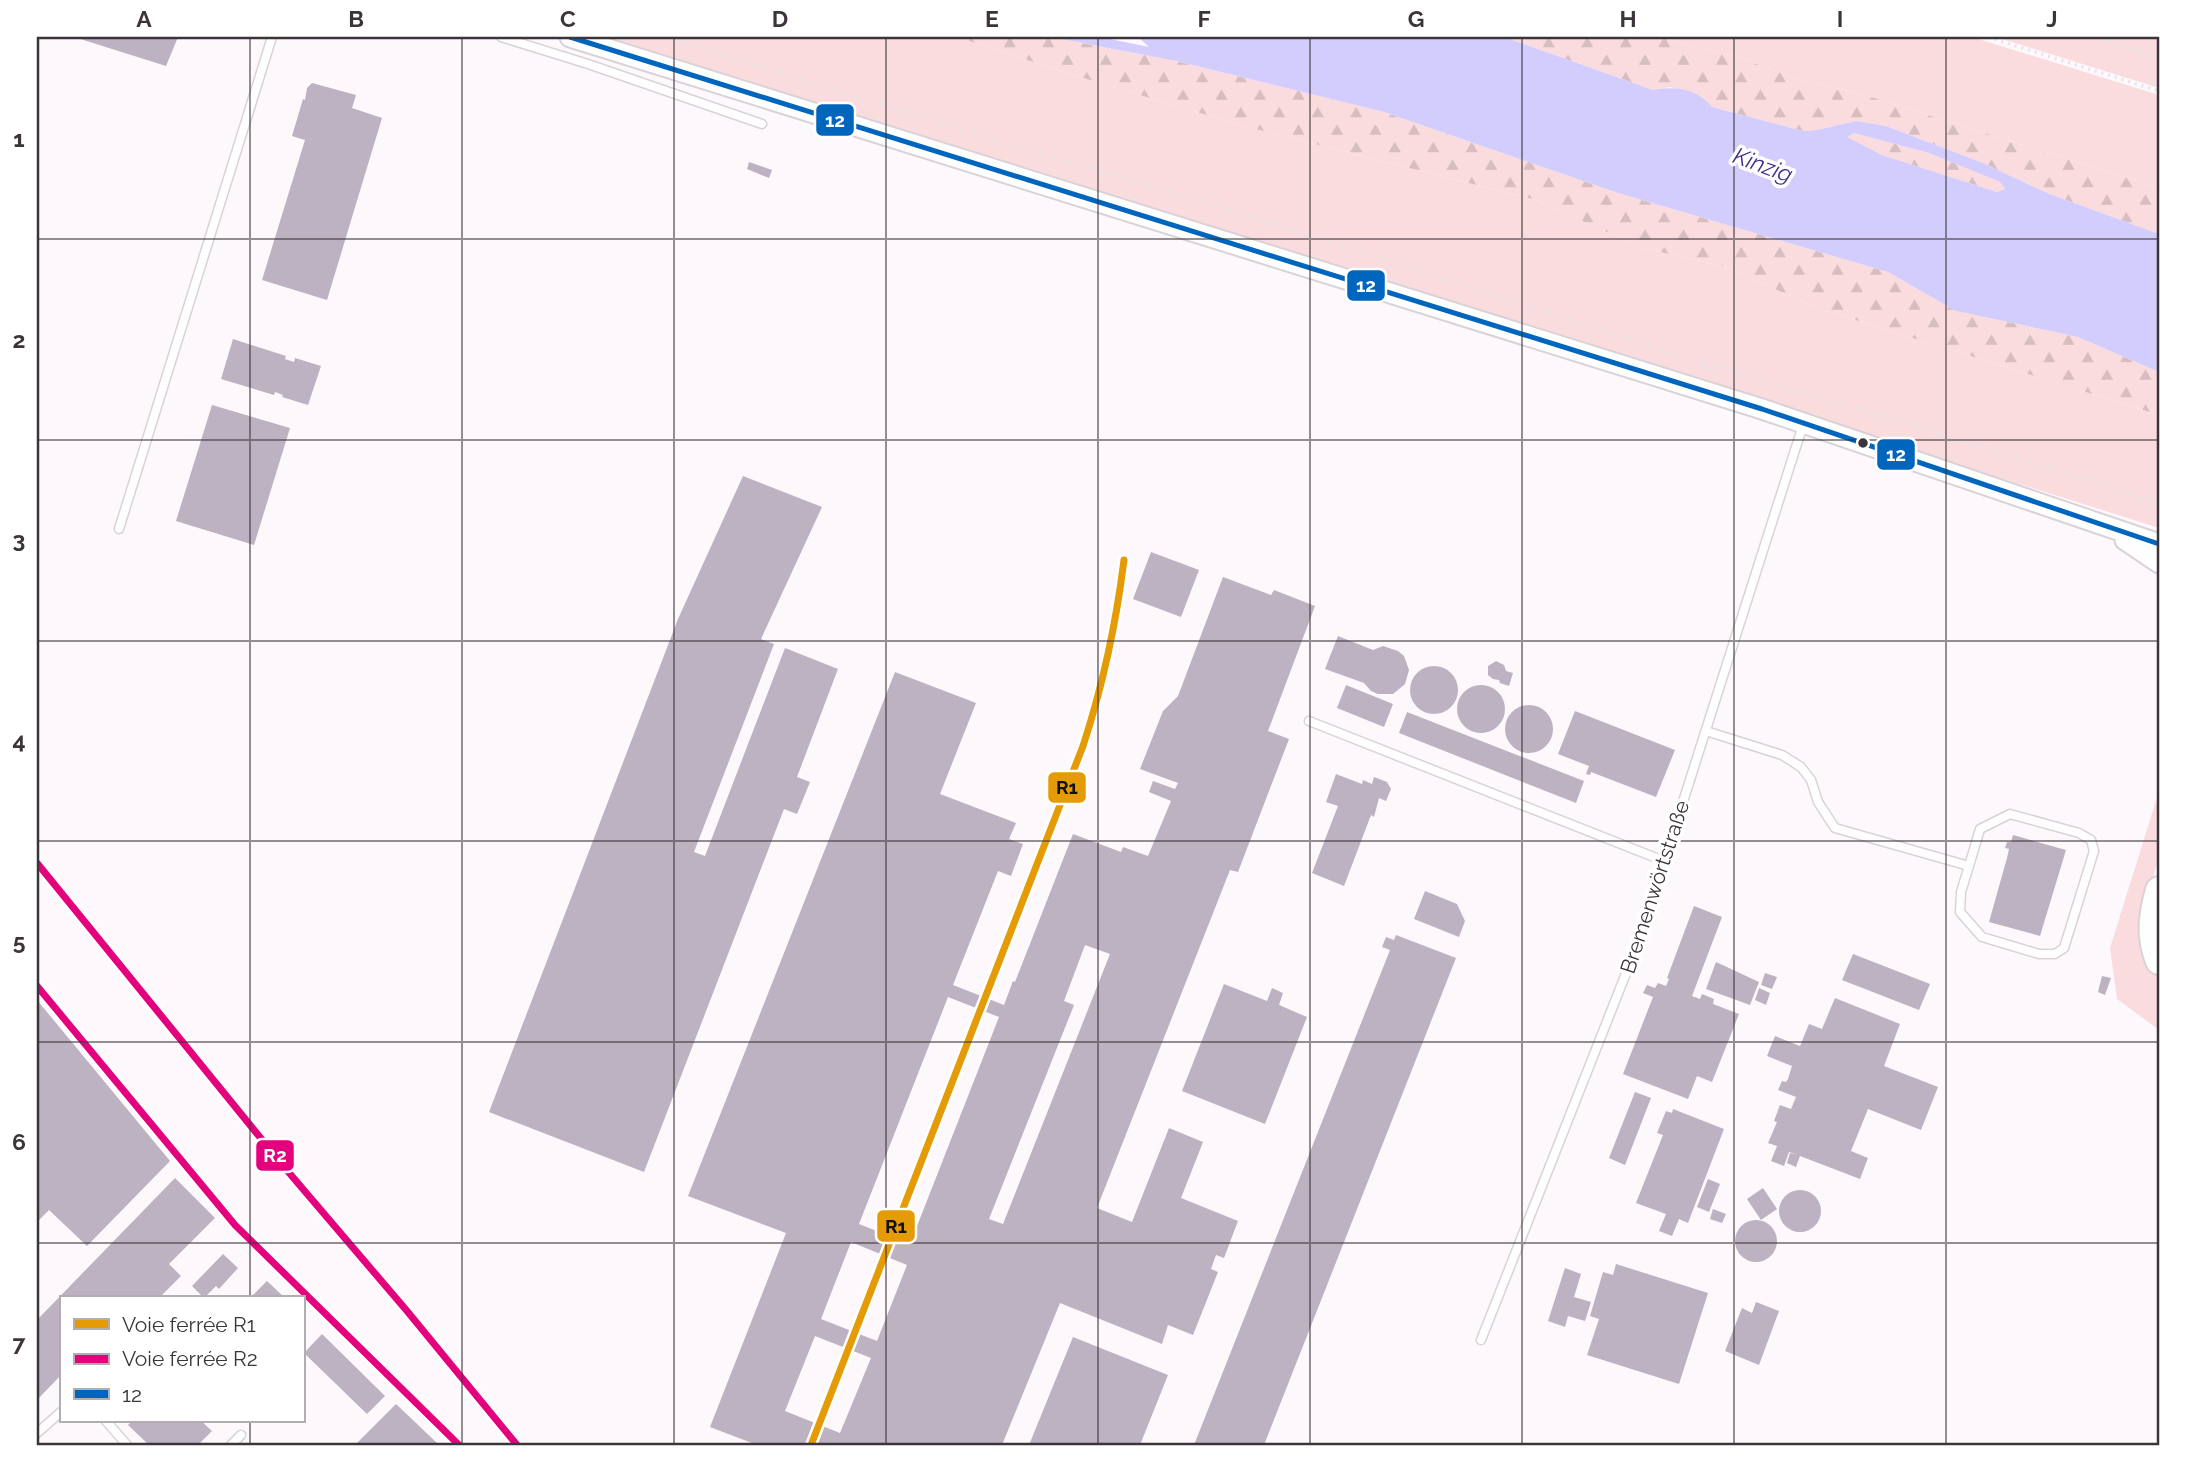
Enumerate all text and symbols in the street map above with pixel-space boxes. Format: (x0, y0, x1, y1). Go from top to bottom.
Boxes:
text: A (136, 5, 152, 32)
text: B (348, 5, 364, 32)
text: C (560, 5, 576, 32)
text: D (772, 5, 788, 32)
text: E (985, 5, 999, 32)
text: F (1197, 5, 1211, 32)
text: G (1408, 5, 1424, 32)
text: H (1619, 5, 1637, 32)
text: I (1837, 5, 1843, 32)
text: J (2046, 5, 2058, 32)
line badge: 12 (815, 103, 855, 137)
text: 12 (825, 109, 845, 131)
text: 1 (13, 125, 25, 152)
water label: Kinzig (1730, 141, 1797, 188)
line badge: 12 (1346, 269, 1386, 302)
text: 12 (1356, 274, 1376, 296)
text: 2 (13, 326, 25, 353)
unlabelled marker (1856, 436, 1870, 450)
line badge: 12 (1876, 438, 1916, 471)
text: 12 (1886, 443, 1906, 465)
text: 3 (13, 526, 25, 553)
text: 4 (12, 727, 26, 754)
line badge: R1 (1047, 771, 1087, 804)
text: R1 (1056, 776, 1078, 798)
street label: Bremenwörtstraße (1615, 797, 1694, 977)
text: 5 (13, 928, 26, 955)
text: 6 (12, 1128, 26, 1155)
line badge: R2 (255, 1139, 295, 1172)
text: R2 (263, 1144, 287, 1166)
line badge: R1 (876, 1209, 916, 1243)
text: R1 (885, 1215, 907, 1237)
legend (60, 1296, 304, 1422)
text: Voie ferrée R1 (122, 1312, 256, 1337)
text: 7 (13, 1329, 26, 1356)
text: Voie ferrée R2 (122, 1346, 258, 1371)
text: 12 (122, 1382, 142, 1407)

